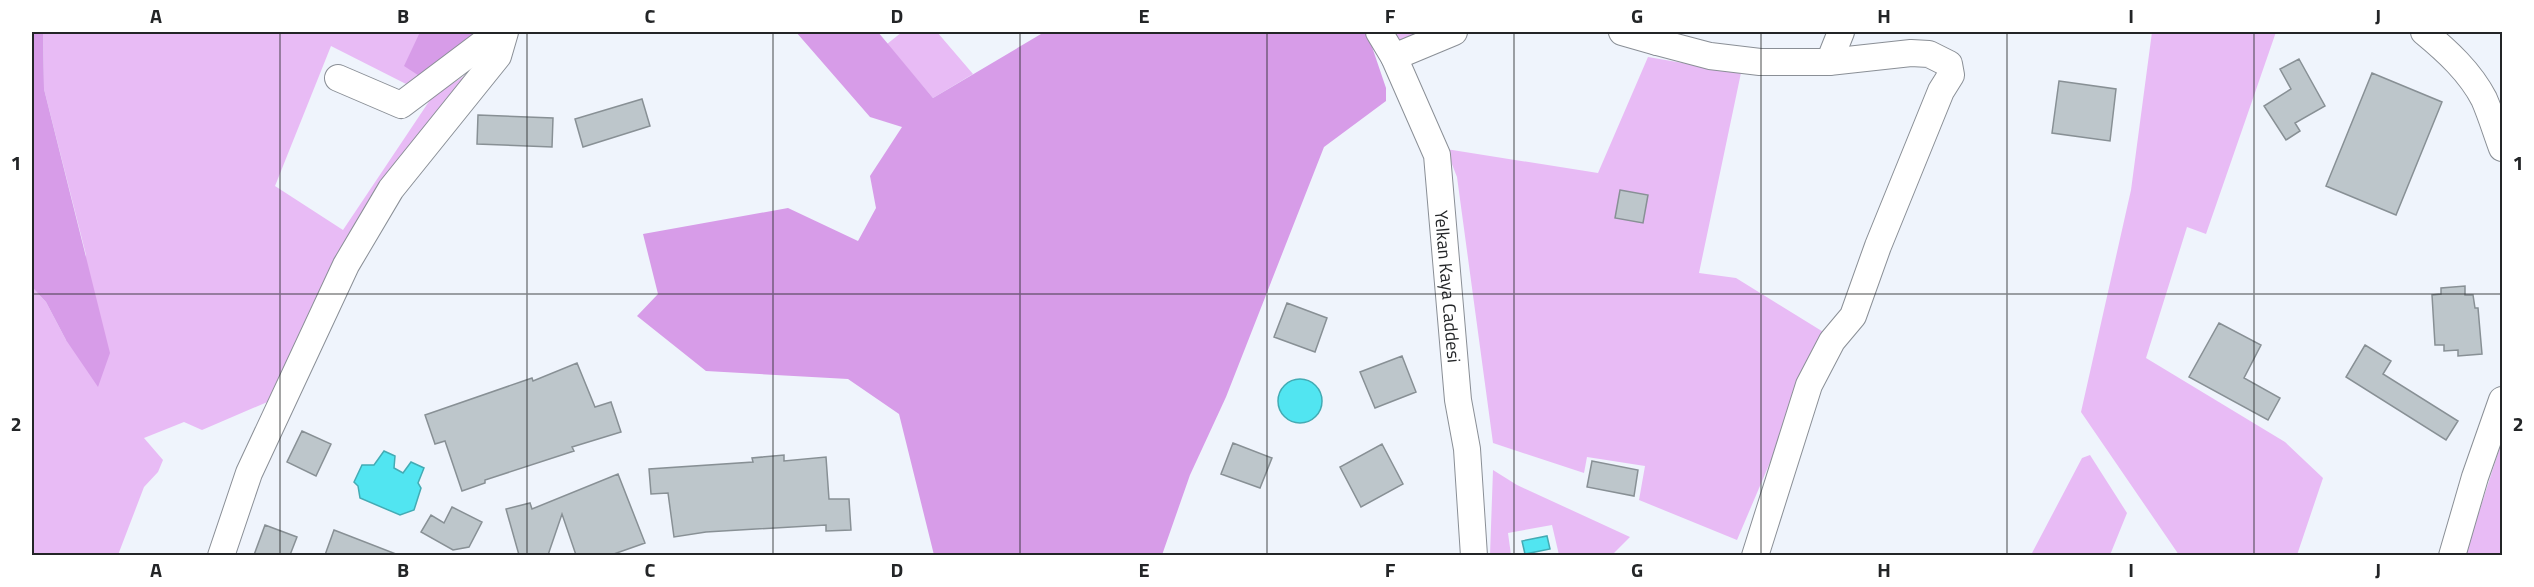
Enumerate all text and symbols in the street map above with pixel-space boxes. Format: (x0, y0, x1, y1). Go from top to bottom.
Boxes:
text: A (150, 0, 162, 31)
text: B (397, 0, 409, 31)
text: C (645, 0, 656, 31)
text: D (891, 0, 903, 31)
text: E (1138, 0, 1150, 31)
text: F (1385, 0, 1396, 31)
text: G (1631, 0, 1643, 31)
text: H (1877, 0, 1891, 31)
text: I (2128, 0, 2134, 31)
text: J (2375, 0, 2381, 31)
text: 1 (10, 147, 22, 178)
text: 1 (2512, 147, 2524, 178)
street label: Yelkan Kaya Caddesi (1428, 209, 1468, 364)
text: 2 (10, 408, 22, 439)
text: 2 (2512, 408, 2524, 439)
text: A (150, 554, 162, 585)
text: B (397, 554, 409, 585)
text: C (645, 554, 656, 585)
text: D (891, 554, 903, 585)
text: E (1138, 554, 1150, 585)
text: F (1385, 554, 1396, 585)
text: G (1631, 554, 1643, 585)
text: H (1877, 554, 1891, 585)
text: I (2128, 554, 2134, 585)
text: J (2375, 554, 2381, 585)

